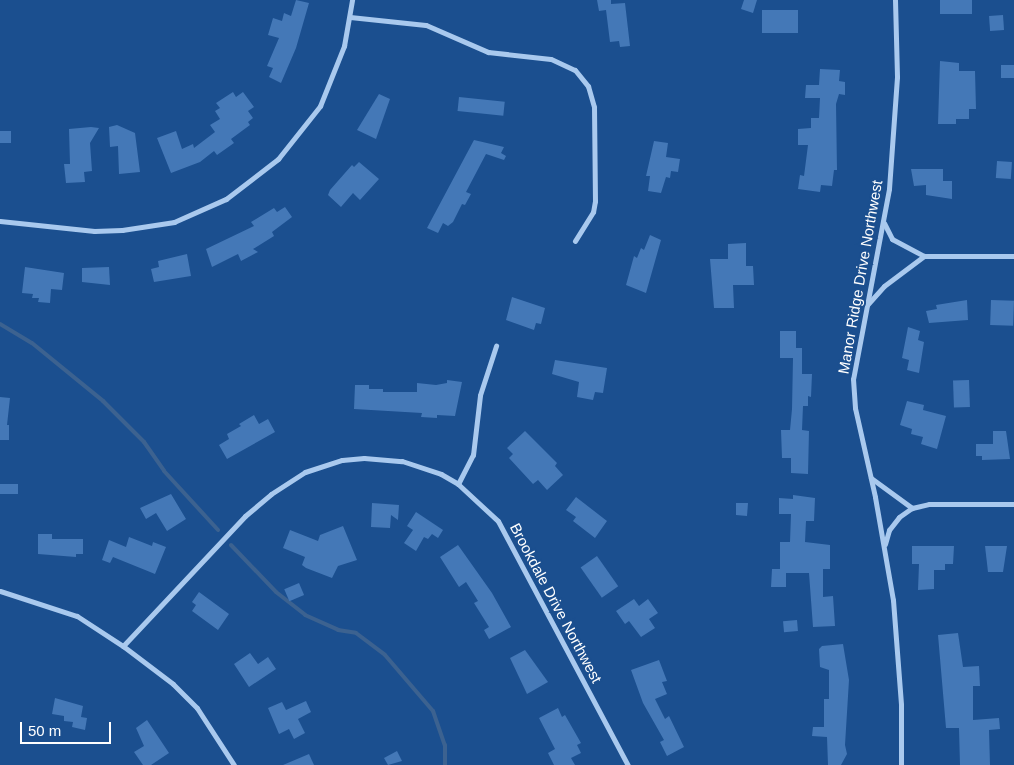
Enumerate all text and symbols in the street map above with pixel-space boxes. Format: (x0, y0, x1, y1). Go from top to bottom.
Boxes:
street label: Manor Ridge Drive Northwest (834, 179, 886, 375)
street label: Brookdale Drive Northwest (506, 520, 606, 686)
scale bar (22, 712, 114, 744)
text: 50 m (28, 722, 61, 739)

